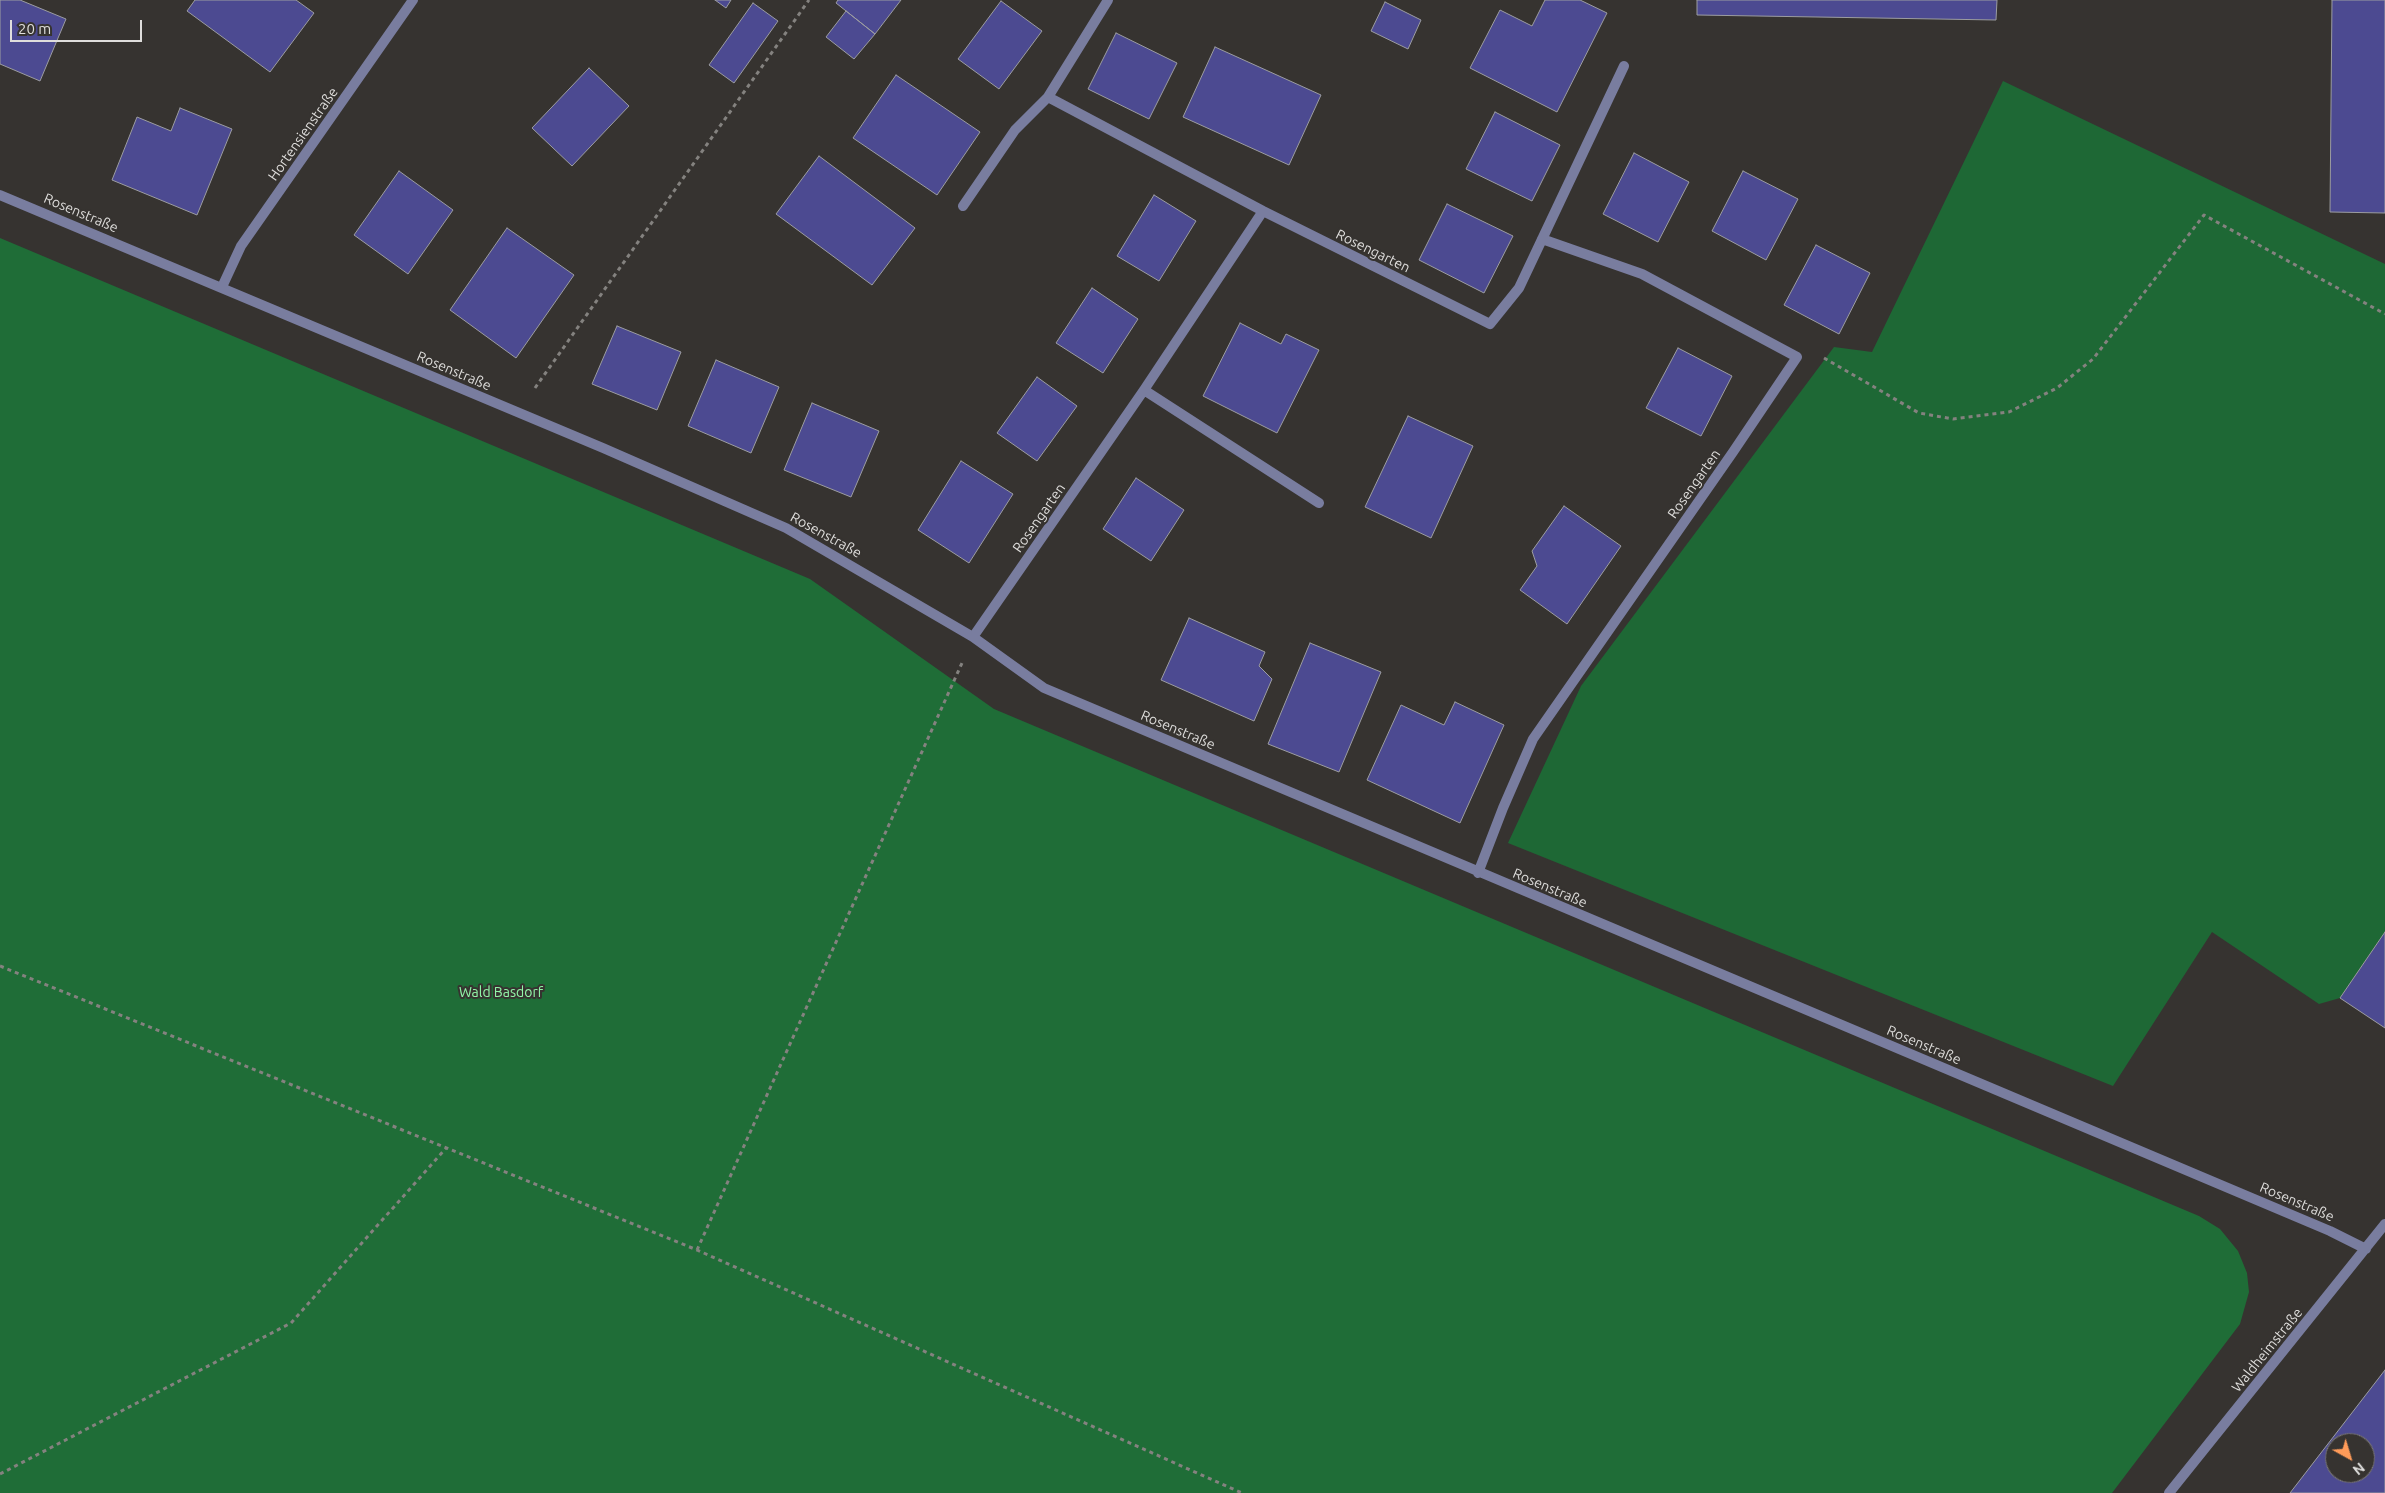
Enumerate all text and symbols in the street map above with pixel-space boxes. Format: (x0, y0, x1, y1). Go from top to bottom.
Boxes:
scale bar (12, 10, 145, 42)
text: 20 m (18, 20, 51, 37)
street label: Hortensienstraße (265, 84, 341, 184)
street label: Rosenstraße (41, 190, 121, 236)
street label: Rosengarten (1333, 226, 1413, 276)
street label: Rosenstraße (414, 348, 494, 394)
street label: Rosengarten (1664, 446, 1724, 522)
street label: Rosengarten (1009, 480, 1069, 556)
street label: Rosenstraße (787, 509, 865, 561)
street label: Rosenstraße (1138, 707, 1218, 753)
street label: Rosenstraße (1510, 865, 1590, 911)
park label: Wald Basdorf (459, 984, 543, 1000)
street label: Rosenstraße (1884, 1022, 1964, 1068)
street label: Rosenstraße (2257, 1179, 2337, 1225)
street label: Waldheimstraße (2228, 1305, 2306, 1395)
north arrow (2325, 1433, 2375, 1483)
text: N (2350, 1459, 2368, 1478)

